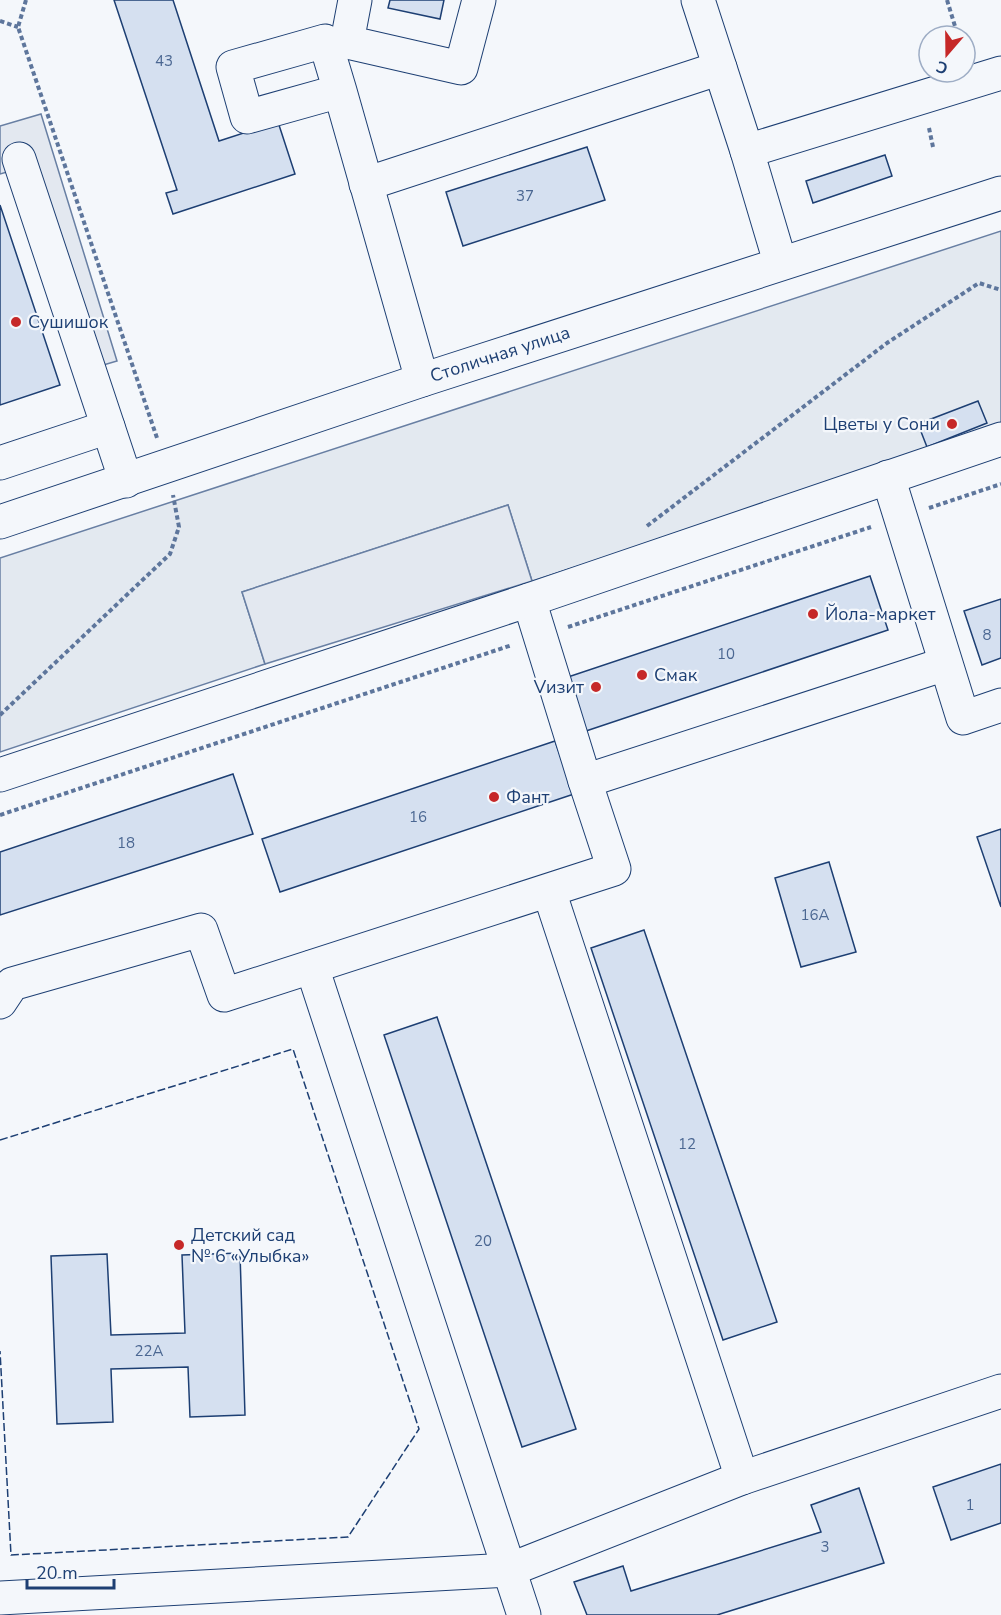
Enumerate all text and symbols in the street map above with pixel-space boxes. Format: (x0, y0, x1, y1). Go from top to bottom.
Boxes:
north arrow (917, 24, 977, 84)
house number: 43 (155, 51, 173, 71)
text: С (933, 55, 951, 79)
house number: 37 (516, 186, 534, 206)
place label: Сушишок (28, 310, 109, 334)
marker: Сушишок (9, 315, 23, 329)
street label: Столичная улица (427, 320, 573, 388)
place label: Цветы у Сони (823, 412, 940, 436)
marker: Цветы у Сони (945, 417, 959, 431)
place label: Йола-маркет (825, 602, 935, 626)
marker: Йола-маркет (806, 607, 820, 621)
house number: 8 (982, 625, 992, 645)
house number: 10 (717, 644, 735, 664)
place label: Смак (654, 663, 698, 687)
marker: Смак (635, 668, 649, 682)
place label: Vизит (533, 675, 584, 699)
marker: Vизит (589, 680, 603, 694)
place label: Фант (506, 785, 549, 809)
marker: Фант (487, 790, 501, 804)
house number: 16 (409, 807, 427, 827)
house number: 18 (117, 833, 135, 853)
house number: 16А (801, 905, 830, 925)
house number: 12 (678, 1134, 696, 1154)
place label: Детский сад № 6 «Улыбка» (191, 1223, 309, 1268)
house number: 20 (474, 1231, 492, 1251)
marker: Детский сад № 6 «Улыбка» (172, 1238, 186, 1252)
house number: 22А (135, 1341, 164, 1361)
house number: 1 (965, 1495, 975, 1515)
house number: 3 (820, 1537, 830, 1557)
scale bar (27, 1552, 114, 1590)
text: 20 m (36, 1561, 78, 1585)

